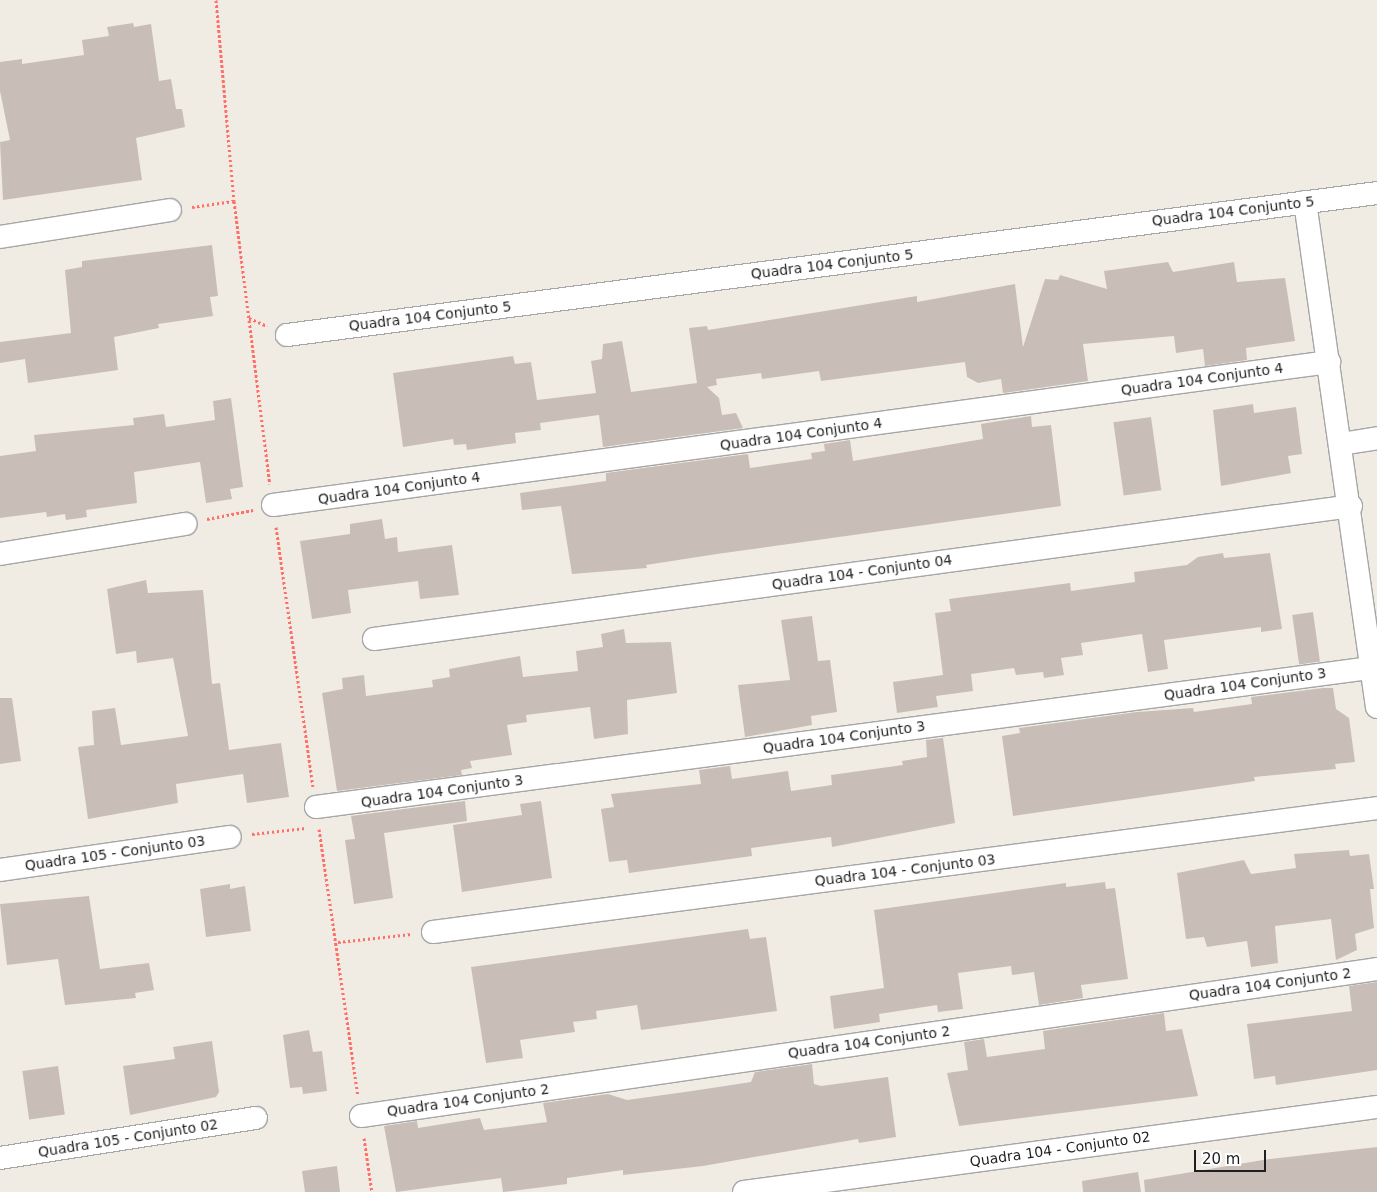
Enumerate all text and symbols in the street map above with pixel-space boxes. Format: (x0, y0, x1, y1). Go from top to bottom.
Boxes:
street label: Quadra 104 Conjunto 5 (1151, 193, 1315, 229)
street label: Quadra 104 Conjunto 5 (750, 246, 914, 282)
street label: Quadra 104 Conjunto 5 (348, 298, 512, 334)
street label: Quadra 104 Conjunto 4 (1120, 359, 1284, 399)
street label: Quadra 104 Conjunto 4 (719, 414, 883, 454)
street label: Quadra 104 Conjunto 4 (317, 468, 481, 508)
street label: Quadra 104 - Conjunto 04 (771, 551, 953, 593)
street label: Quadra 104 Conjunto 3 (1163, 664, 1327, 704)
street label: Quadra 104 Conjunto 3 (762, 717, 926, 757)
street label: Quadra 104 Conjunto 3 (360, 771, 524, 811)
street label: Quadra 105 - Conjunto 03 (24, 832, 206, 874)
street label: Quadra 104 - Conjunto 03 (814, 851, 996, 889)
street label: Quadra 104 Conjunto 2 (1188, 964, 1352, 1004)
street label: Quadra 104 Conjunto 2 (787, 1022, 951, 1062)
street label: Quadra 104 Conjunto 2 (386, 1080, 550, 1120)
street label: Quadra 105 - Conjunto 02 (37, 1115, 219, 1161)
street label: Quadra 104 - Conjunto 02 (969, 1128, 1151, 1170)
scale bar (1197, 1140, 1270, 1172)
text: 20 m (1202, 1150, 1240, 1168)

